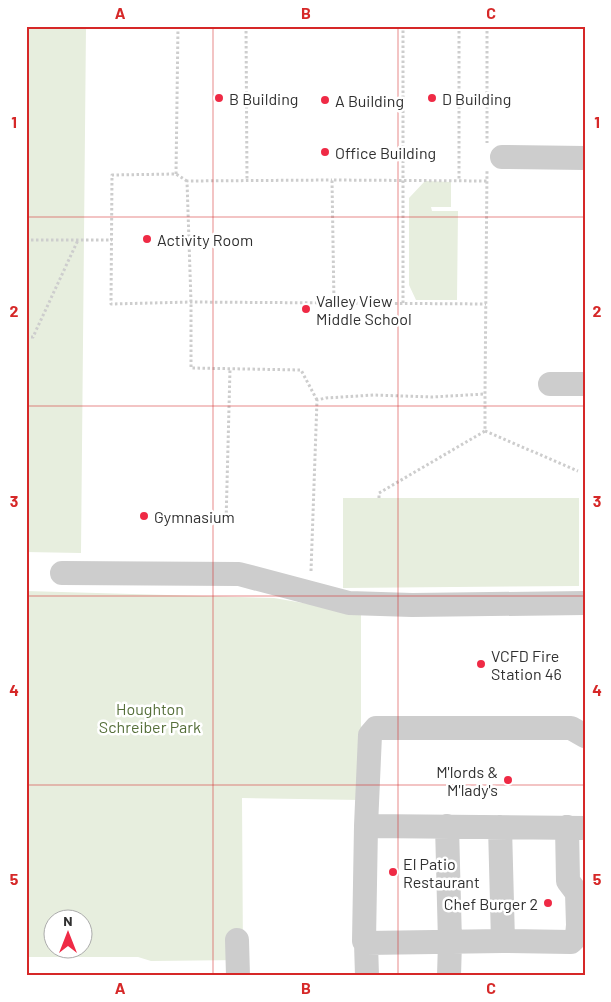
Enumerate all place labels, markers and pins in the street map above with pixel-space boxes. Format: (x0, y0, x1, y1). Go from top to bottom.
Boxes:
place label: B Building (229, 89, 298, 108)
place label: D Building (442, 89, 511, 108)
place label: A Building (335, 91, 404, 110)
marker: B Building (213, 92, 225, 104)
marker: D Building (426, 92, 438, 104)
marker: A Building (319, 94, 331, 106)
place label: Office Building (335, 143, 436, 162)
marker: Office Building (319, 146, 331, 158)
place label: Activity Room (157, 230, 253, 249)
marker: Activity Room (141, 233, 153, 245)
place label: Valley View Middle School (316, 291, 412, 328)
marker: Valley View Middle School (300, 303, 312, 315)
place label: Gymnasium (154, 507, 235, 526)
marker: Gymnasium (138, 510, 150, 522)
place label: VCFD Fire Station 46 (491, 646, 562, 683)
marker: VCFD Fire Station 46 (475, 658, 487, 670)
place label: M'lords & M'lady's (436, 762, 498, 799)
marker: M'lords & M'lady's (502, 774, 514, 786)
place label: El Patio Restaurant (403, 854, 480, 891)
marker: El Patio Restaurant (387, 866, 399, 878)
place label: Chef Burger 2 (444, 894, 538, 913)
marker: Chef Burger 2 (542, 897, 554, 909)

